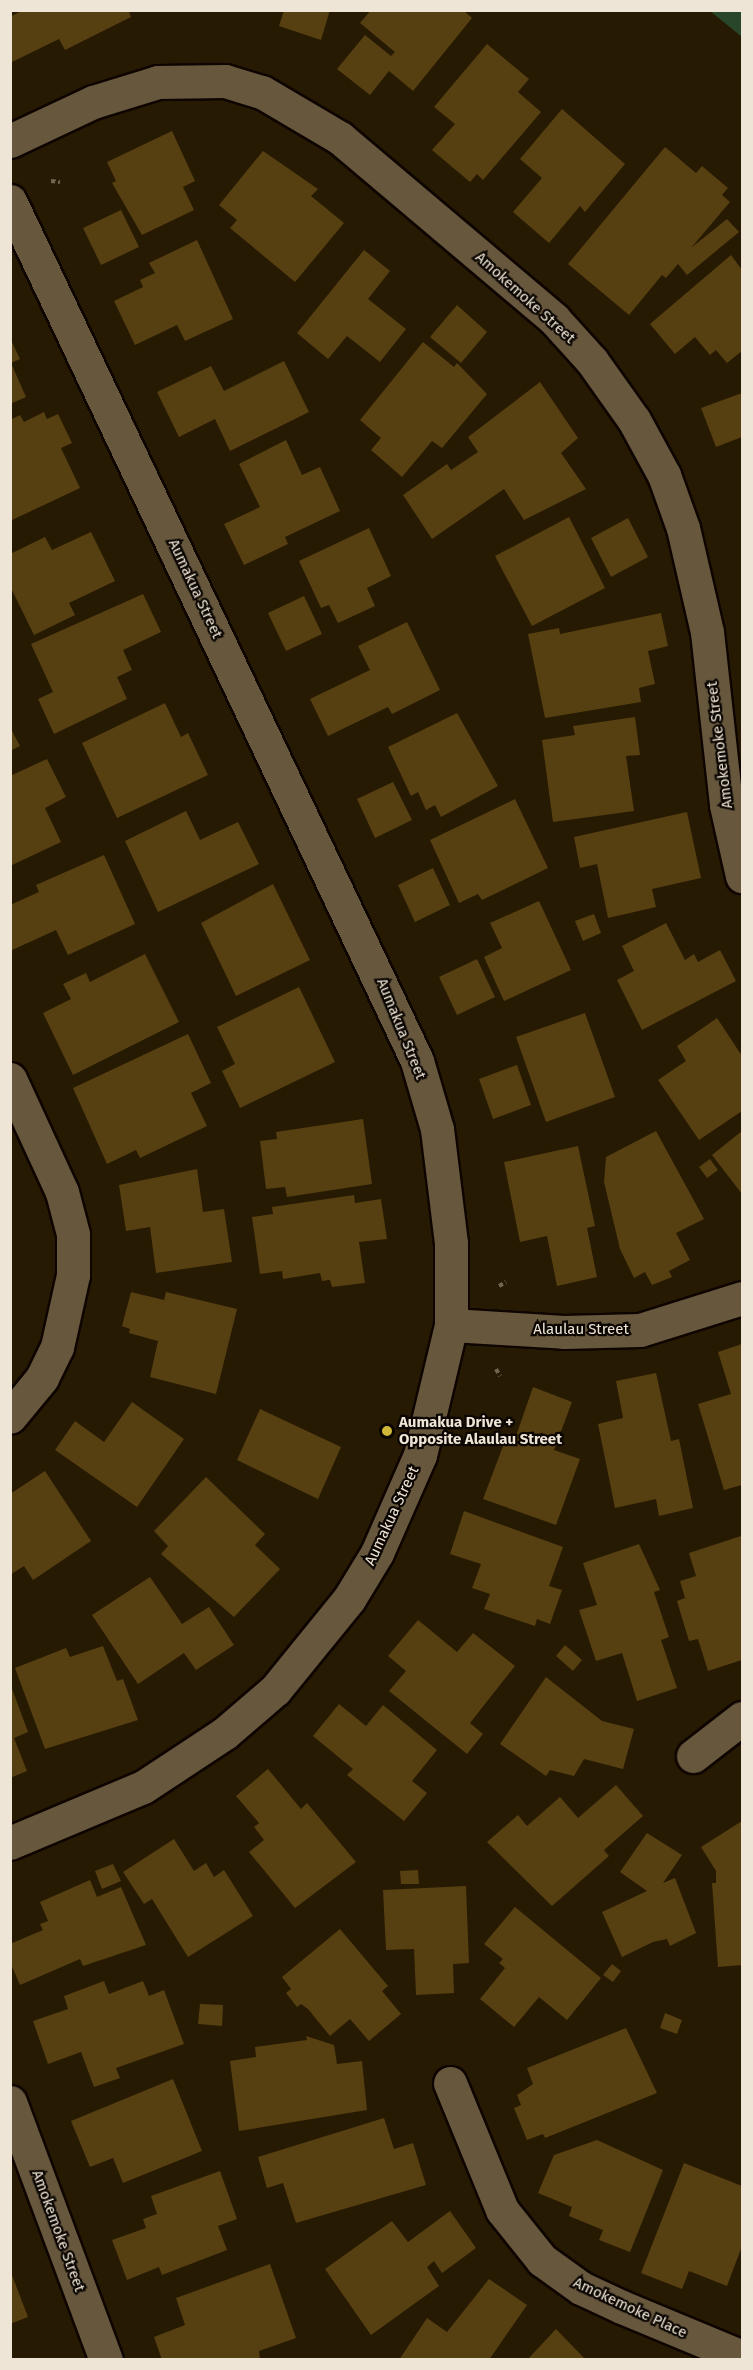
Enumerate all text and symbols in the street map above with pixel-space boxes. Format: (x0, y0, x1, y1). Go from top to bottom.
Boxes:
street label: Amokemoke Street (471, 249, 579, 347)
street label: Aumakua Street (164, 536, 226, 642)
street label: Amokemoke Street (703, 680, 737, 810)
street label: Aumakua Street (373, 976, 429, 1082)
street label: Alaulau Street (533, 1321, 629, 1339)
place label: Aumakua Drive + Opposite Alaulau Street (399, 1413, 562, 1448)
marker: Aumakua Drive + Opposite Alaulau Street (380, 1424, 394, 1438)
street label: Aumakua Street (361, 1463, 423, 1569)
street label: Amokemoke Street (28, 2168, 88, 2294)
street label: Amokemoke Place (570, 2274, 690, 2342)

